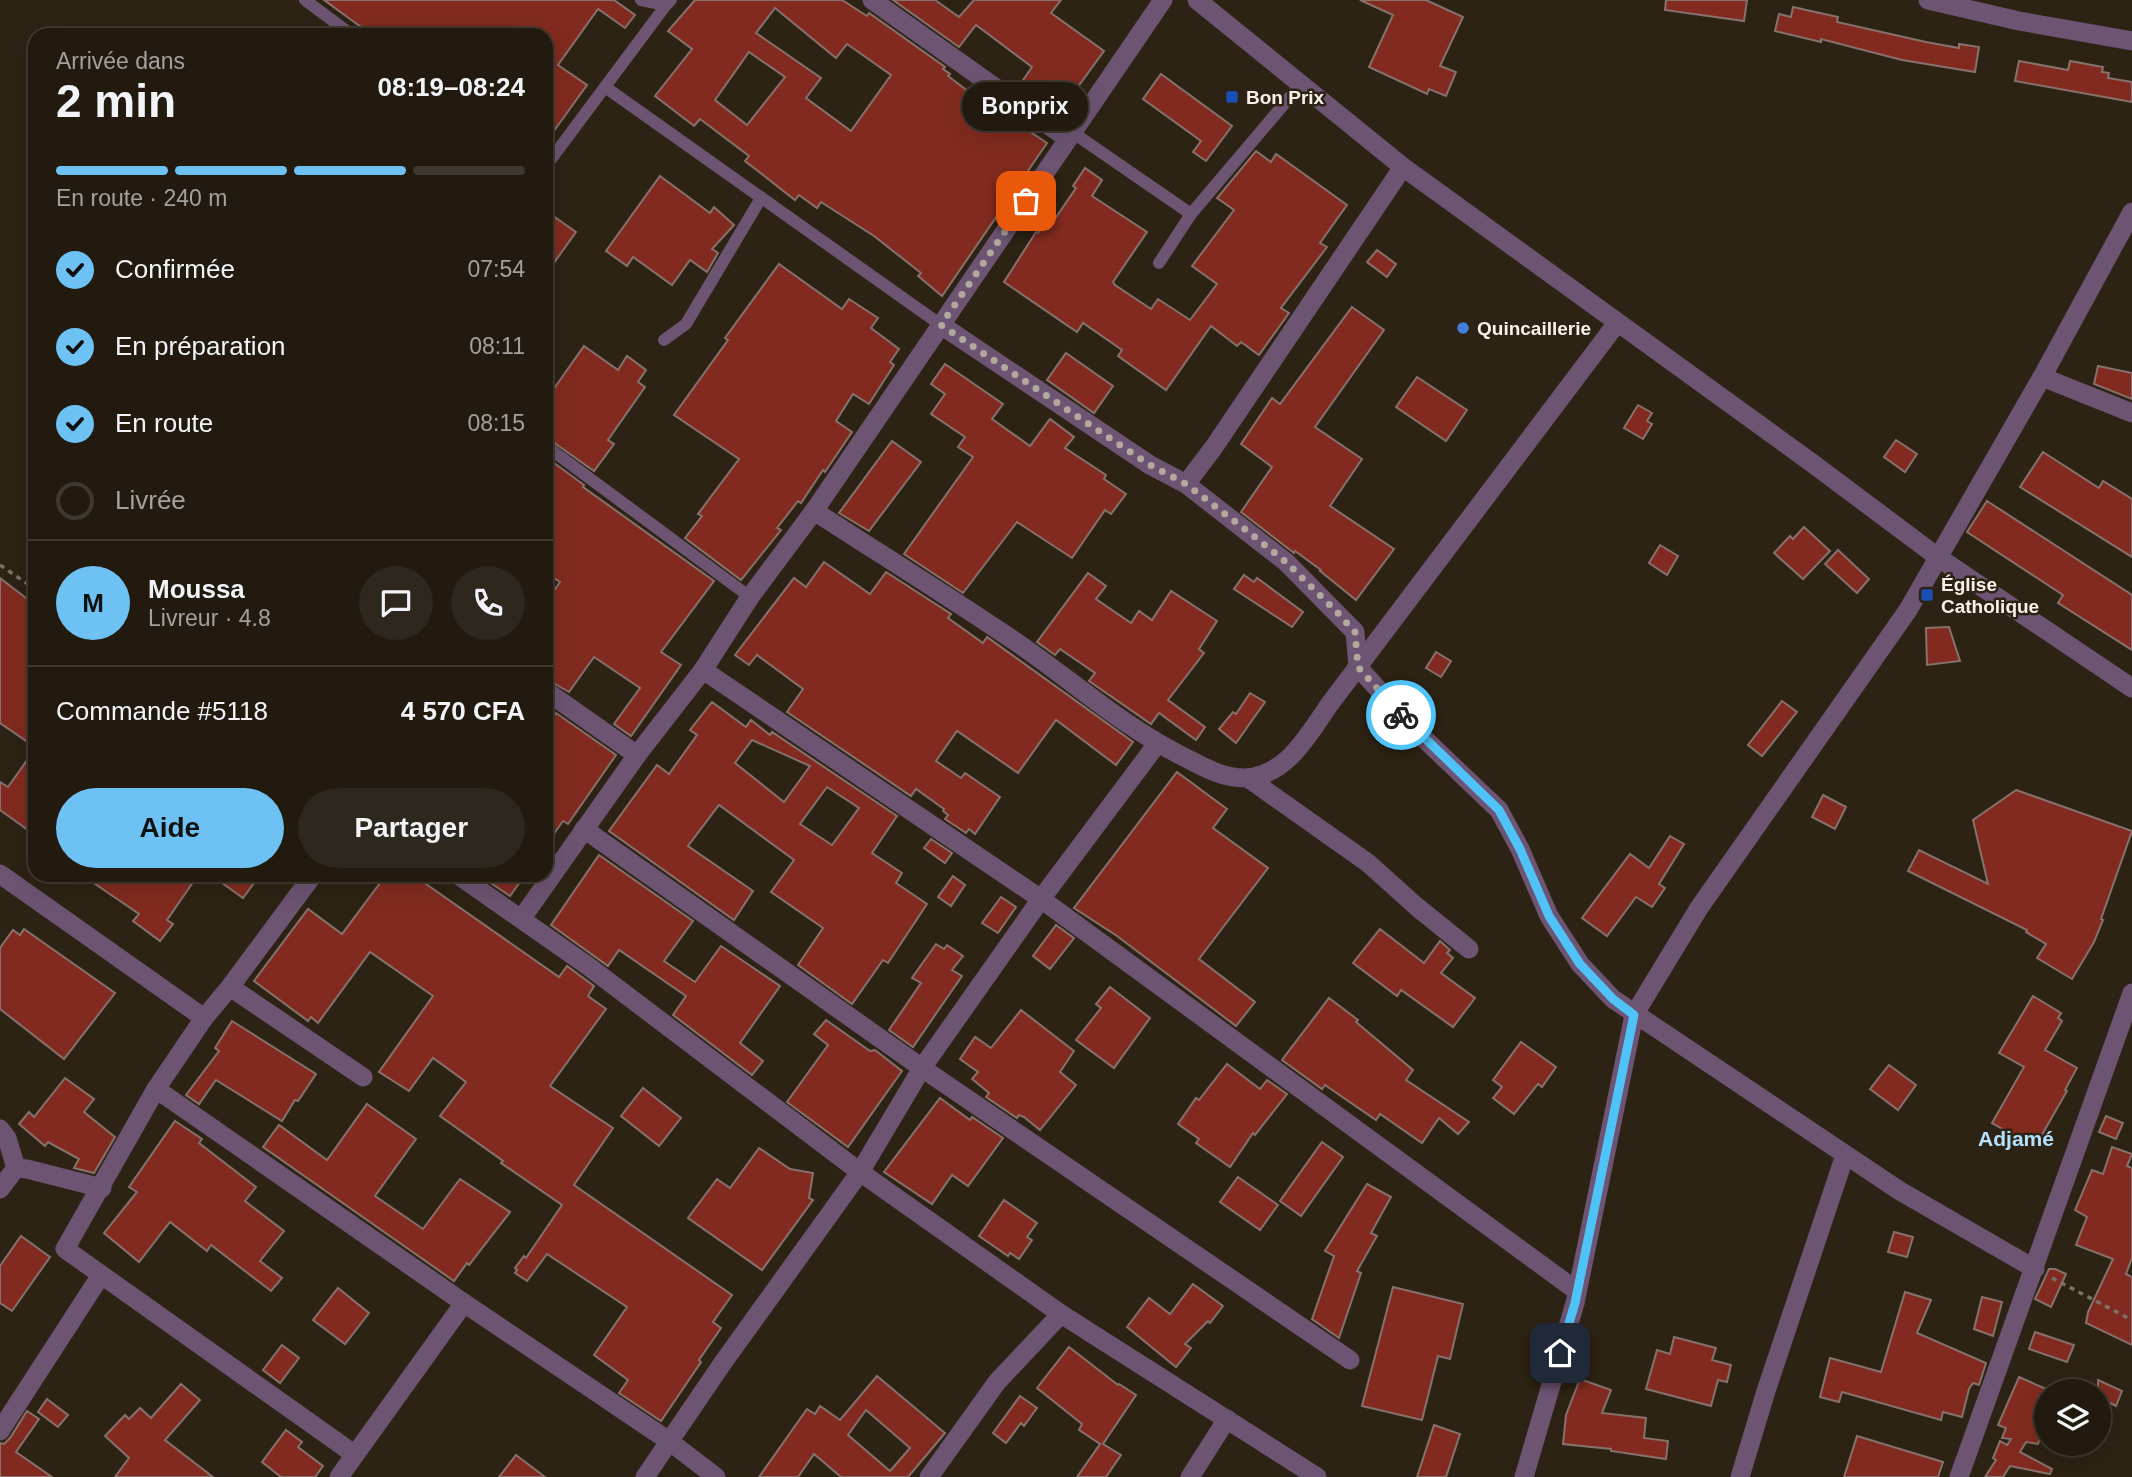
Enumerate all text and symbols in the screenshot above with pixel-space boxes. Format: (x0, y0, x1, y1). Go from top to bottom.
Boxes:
text: Arrivée dans (56, 48, 185, 74)
text: 08:19–08:24 (378, 72, 525, 102)
text: 2 min (56, 75, 176, 127)
callout: Bonprix (963, 82, 1089, 131)
place label: Bon Prix (1246, 87, 1325, 108)
marker: Bon Prix (1224, 89, 1240, 105)
text: Bonprix (982, 93, 1068, 119)
pin (996, 171, 1056, 231)
icon: bag (1007, 182, 1045, 220)
text: En route · 240 m (56, 185, 227, 211)
icon: check (56, 251, 94, 289)
text: Confirmée (115, 254, 235, 284)
text: 07:54 (467, 256, 525, 282)
place label: Quincaillerie (1477, 318, 1591, 339)
marker: Quincaillerie (1455, 320, 1471, 336)
icon: check (56, 328, 94, 366)
text: En préparation (115, 331, 286, 361)
text: 08:11 (469, 333, 525, 359)
icon: check (56, 405, 94, 443)
text: En route (115, 408, 213, 438)
text: 08:15 (467, 410, 525, 436)
text: Livrée (115, 485, 186, 515)
button: chat (359, 566, 433, 640)
button: phone (451, 566, 525, 640)
text: Moussa (148, 574, 245, 604)
place label: Église Catholique (1941, 574, 2039, 617)
marker: Église Catholique (1919, 587, 1935, 603)
text: M (82, 588, 104, 618)
text: Livreur · 4.8 (148, 605, 271, 631)
courier (1366, 680, 1436, 750)
text: Commande #5118 (56, 696, 268, 726)
text: 4 570 CFA (401, 696, 525, 726)
icon: bike (1382, 696, 1420, 734)
button: Aide (56, 788, 284, 868)
button: Partager (298, 788, 525, 868)
district label: Adjamé (1978, 1127, 2054, 1150)
pin (1530, 1323, 1590, 1383)
icon: home (1541, 1334, 1579, 1372)
map controls (2034, 1379, 2111, 1456)
button: layers (2034, 1379, 2111, 1456)

